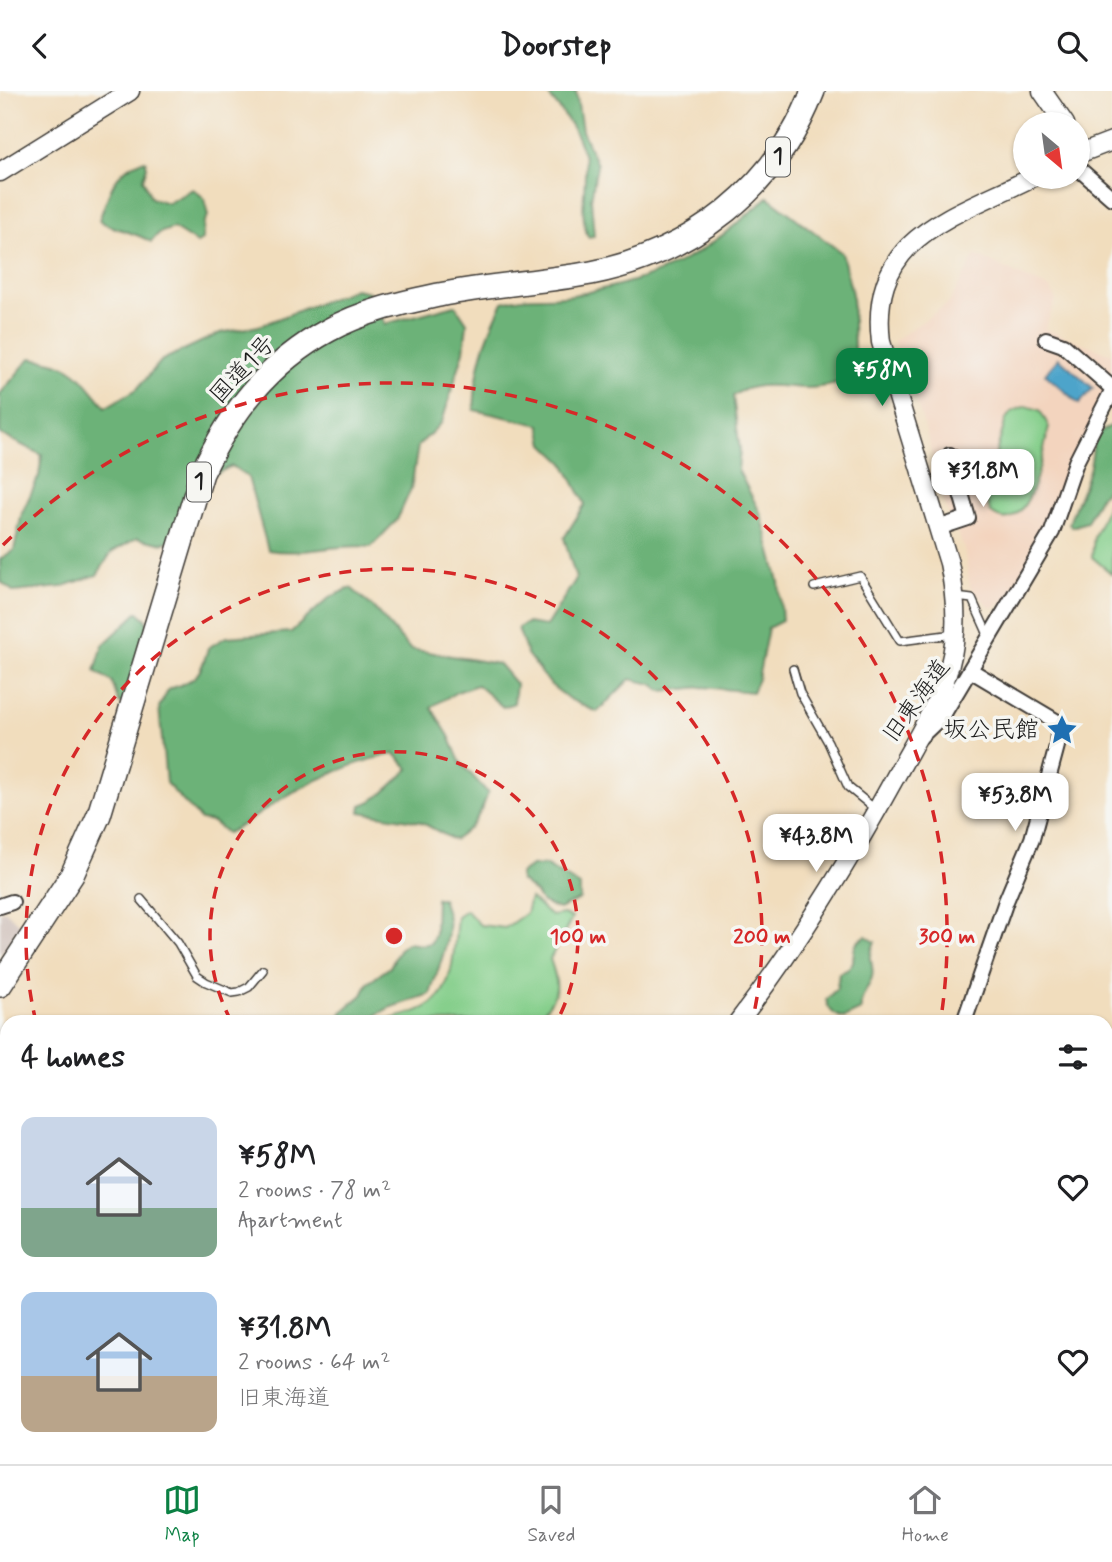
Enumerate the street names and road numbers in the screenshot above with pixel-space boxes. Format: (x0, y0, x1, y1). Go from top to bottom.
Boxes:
road number: 1 (766, 137, 790, 177)
street label: 国道1号 (203, 329, 283, 411)
road number: 1 (187, 463, 211, 501)
street label: 旧東海道 (876, 653, 958, 749)

